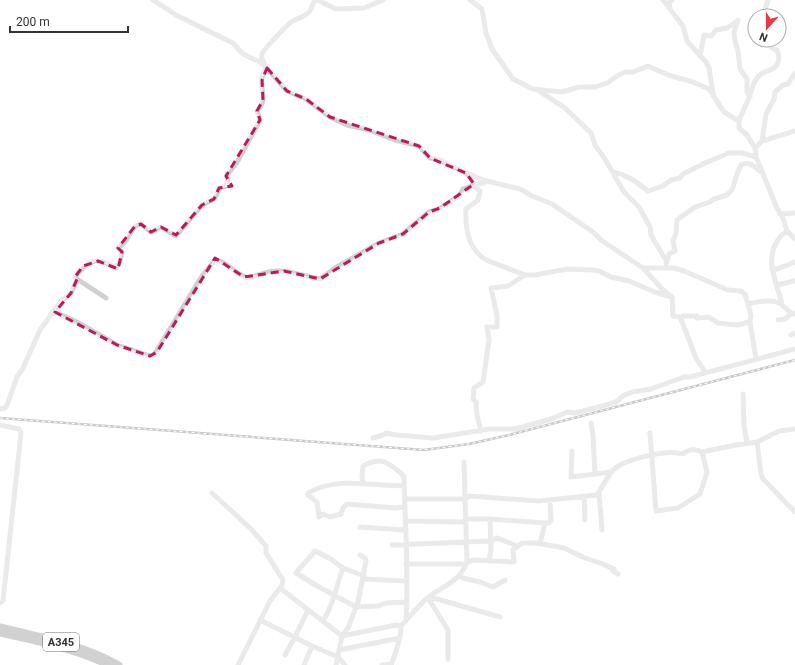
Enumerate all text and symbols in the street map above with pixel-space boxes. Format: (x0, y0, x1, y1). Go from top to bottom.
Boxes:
scale bar (10, 8, 128, 34)
north arrow (747, 8, 787, 48)
text: 200 m (16, 15, 50, 29)
text: N (757, 29, 770, 44)
road number: A345 (43, 633, 79, 651)

